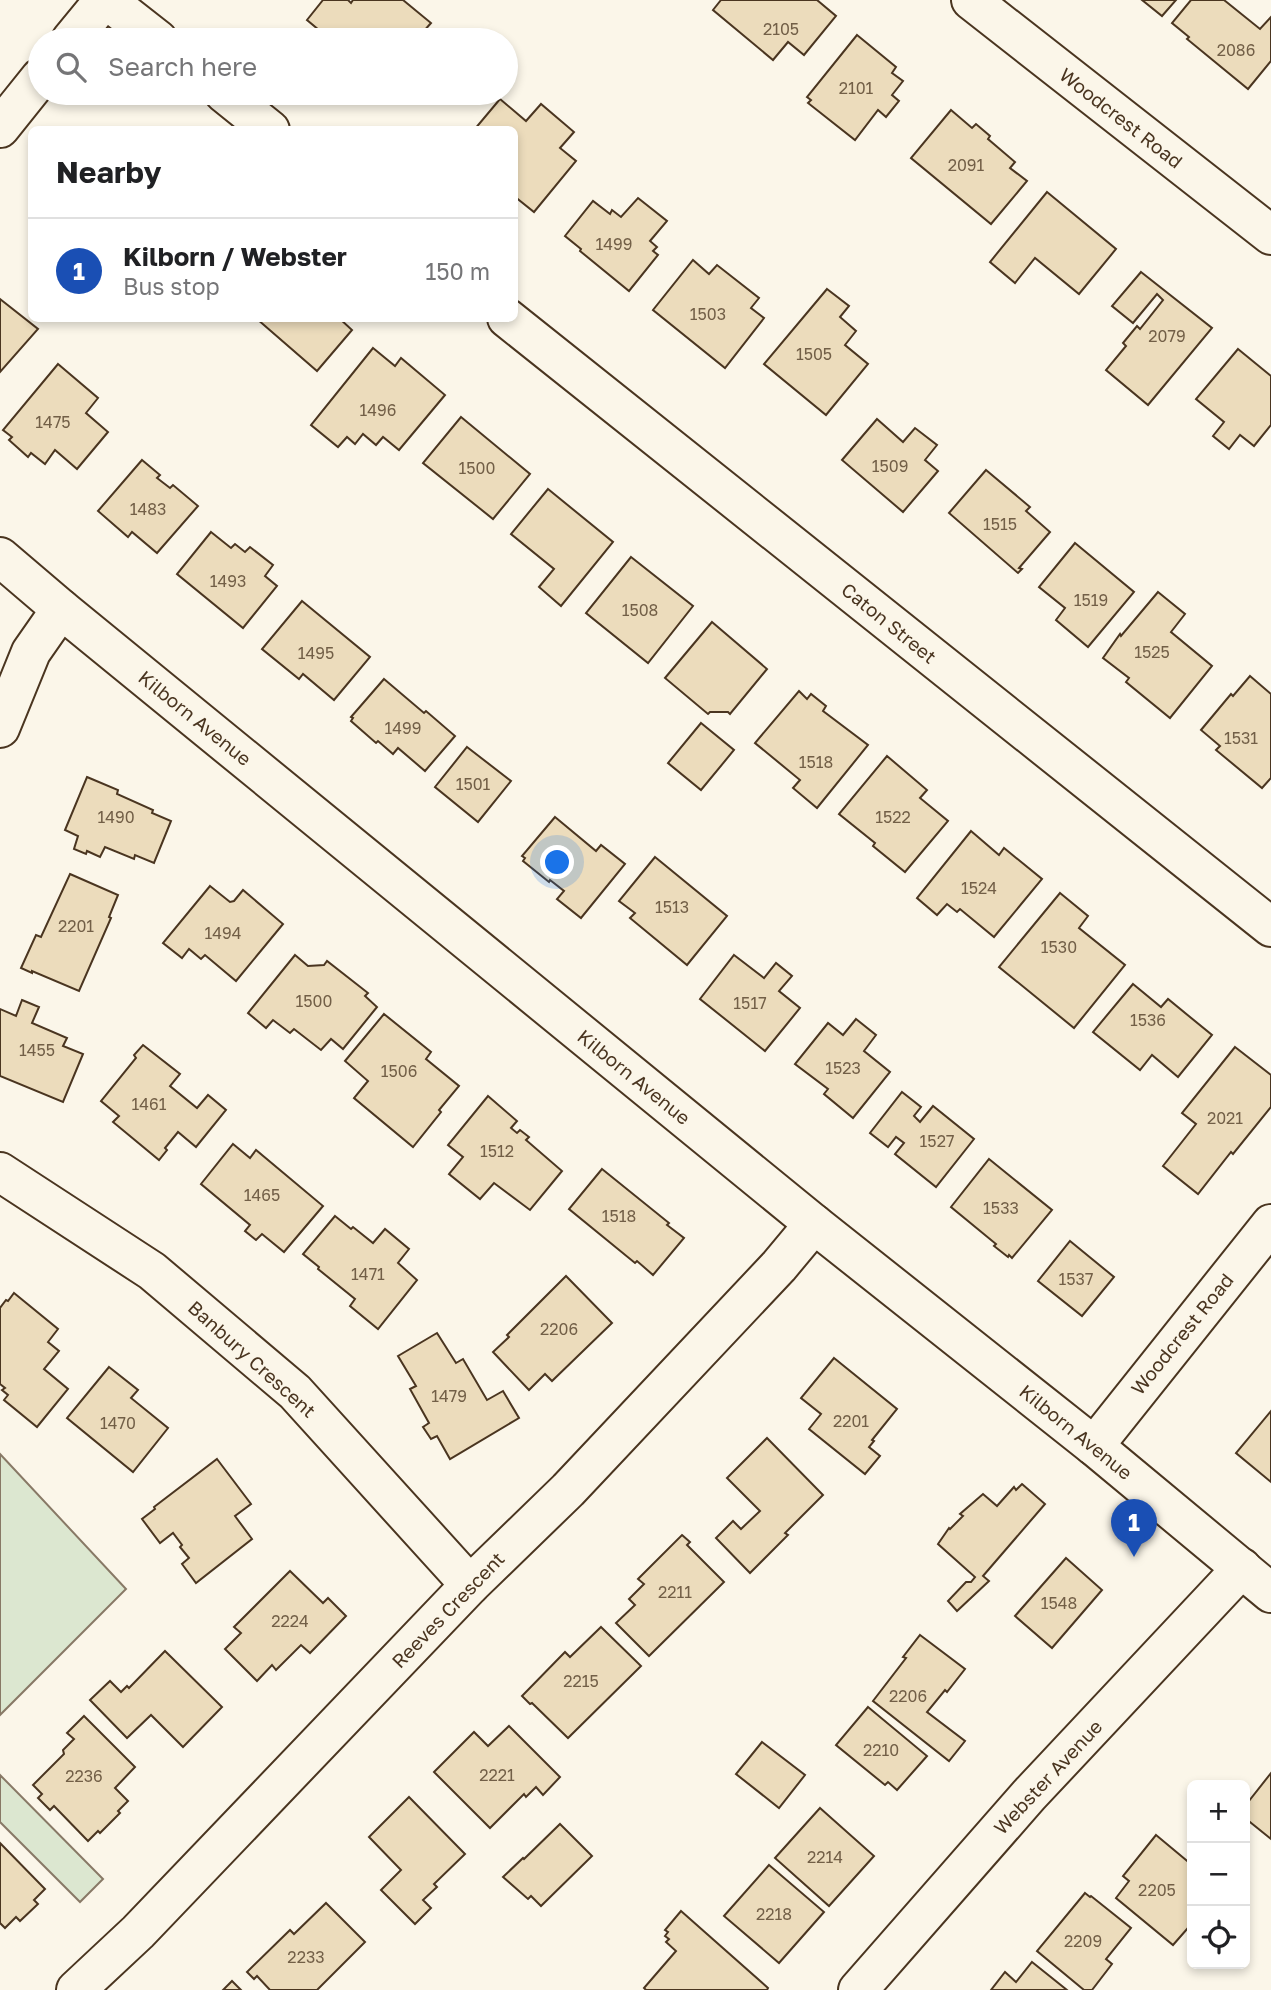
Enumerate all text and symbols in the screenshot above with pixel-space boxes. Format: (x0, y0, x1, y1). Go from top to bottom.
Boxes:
house number: 2105 (763, 19, 799, 39)
search box (28, 28, 518, 105)
house number: 2086 (1217, 40, 1255, 60)
icon: search (52, 48, 90, 86)
text: Search here (108, 51, 257, 82)
street label: Woodcrest Road (1055, 63, 1187, 173)
house number: 2101 (839, 78, 874, 98)
text: Nearby (56, 154, 161, 190)
house number: 2091 (948, 155, 985, 175)
house number: 1499 (596, 234, 632, 254)
text: Kilborn / Webster (123, 241, 347, 272)
text: 1 (73, 257, 85, 285)
text: 150 m (425, 257, 490, 285)
text: Bus stop (123, 272, 220, 300)
house number: 1503 (690, 304, 726, 324)
house number: 2079 (1148, 326, 1186, 346)
house number: 1505 (796, 344, 832, 364)
house number: 1496 (360, 400, 396, 420)
house number: 1475 (35, 412, 71, 432)
house number: 1509 (872, 456, 908, 476)
house number: 1500 (459, 458, 495, 478)
house number: 1483 (130, 499, 166, 519)
house number: 1515 (983, 514, 1017, 534)
house number: 1493 (210, 571, 246, 591)
street label: Caton Street (837, 577, 941, 668)
house number: 1519 (1074, 590, 1108, 610)
house number: 1508 (622, 600, 658, 620)
house number: 1525 (1134, 642, 1170, 662)
house number: 1495 (298, 643, 334, 663)
street label: Kilborn Avenue (134, 665, 256, 770)
house number: 1499 (385, 718, 421, 738)
house number: 1531 (1224, 728, 1258, 748)
house number: 1518 (799, 752, 833, 772)
house number: 1501 (456, 774, 491, 794)
house number: 1490 (97, 807, 135, 827)
house number: 1522 (875, 807, 911, 827)
your location (540, 845, 574, 879)
house number: 1524 (961, 878, 997, 898)
house number: 1513 (655, 897, 689, 917)
house number: 2201 (58, 916, 94, 936)
house number: 1494 (205, 923, 241, 943)
house number: 1530 (1041, 937, 1077, 957)
house number: 1500 (296, 991, 332, 1011)
house number: 1517 (733, 993, 767, 1013)
house number: 1536 (1130, 1010, 1166, 1030)
street label: Kilborn Avenue (573, 1024, 695, 1129)
house number: 1455 (19, 1040, 55, 1060)
house number: 1523 (825, 1058, 861, 1078)
house number: 1506 (381, 1061, 417, 1081)
house number: 1461 (132, 1094, 167, 1114)
house number: 2021 (1207, 1108, 1243, 1128)
house number: 1527 (920, 1131, 954, 1151)
house number: 1512 (480, 1141, 514, 1161)
house number: 1465 (244, 1185, 280, 1205)
house number: 1533 (983, 1198, 1019, 1218)
house number: 1518 (602, 1206, 636, 1226)
house number: 1471 (351, 1264, 385, 1284)
street label: Woodcrest Road (1126, 1268, 1238, 1399)
house number: 1537 (1059, 1269, 1093, 1289)
street label: Banbury Crescent (184, 1295, 321, 1422)
house number: 2206 (540, 1319, 578, 1339)
street label: Kilborn Avenue (1015, 1379, 1137, 1484)
house number: 1479 (431, 1386, 467, 1406)
house number: 2201 (833, 1411, 869, 1431)
house number: 1470 (100, 1413, 136, 1433)
pin: 1 (1111, 1499, 1157, 1557)
street label: Reeves Crescent (387, 1547, 509, 1672)
house number: 2211 (658, 1582, 692, 1602)
house number: 1548 (1041, 1593, 1077, 1613)
house number: 2224 (271, 1611, 309, 1631)
house number: 2215 (563, 1671, 599, 1691)
house number: 2206 (889, 1686, 927, 1706)
street label: Webster Avenue (989, 1715, 1107, 1839)
house number: 2210 (863, 1740, 899, 1760)
house number: 2221 (479, 1765, 515, 1785)
house number: 2236 (65, 1766, 103, 1786)
map controls (1187, 1780, 1250, 1969)
button: + (1187, 1780, 1250, 1843)
button: − (1187, 1843, 1250, 1906)
house number: 2214 (807, 1847, 843, 1867)
house number: 2205 (1138, 1880, 1176, 1900)
house number: 2218 (756, 1904, 792, 1924)
button: locate (1187, 1906, 1250, 1969)
house number: 2209 (1064, 1931, 1102, 1951)
house number: 2233 (287, 1947, 325, 1967)

